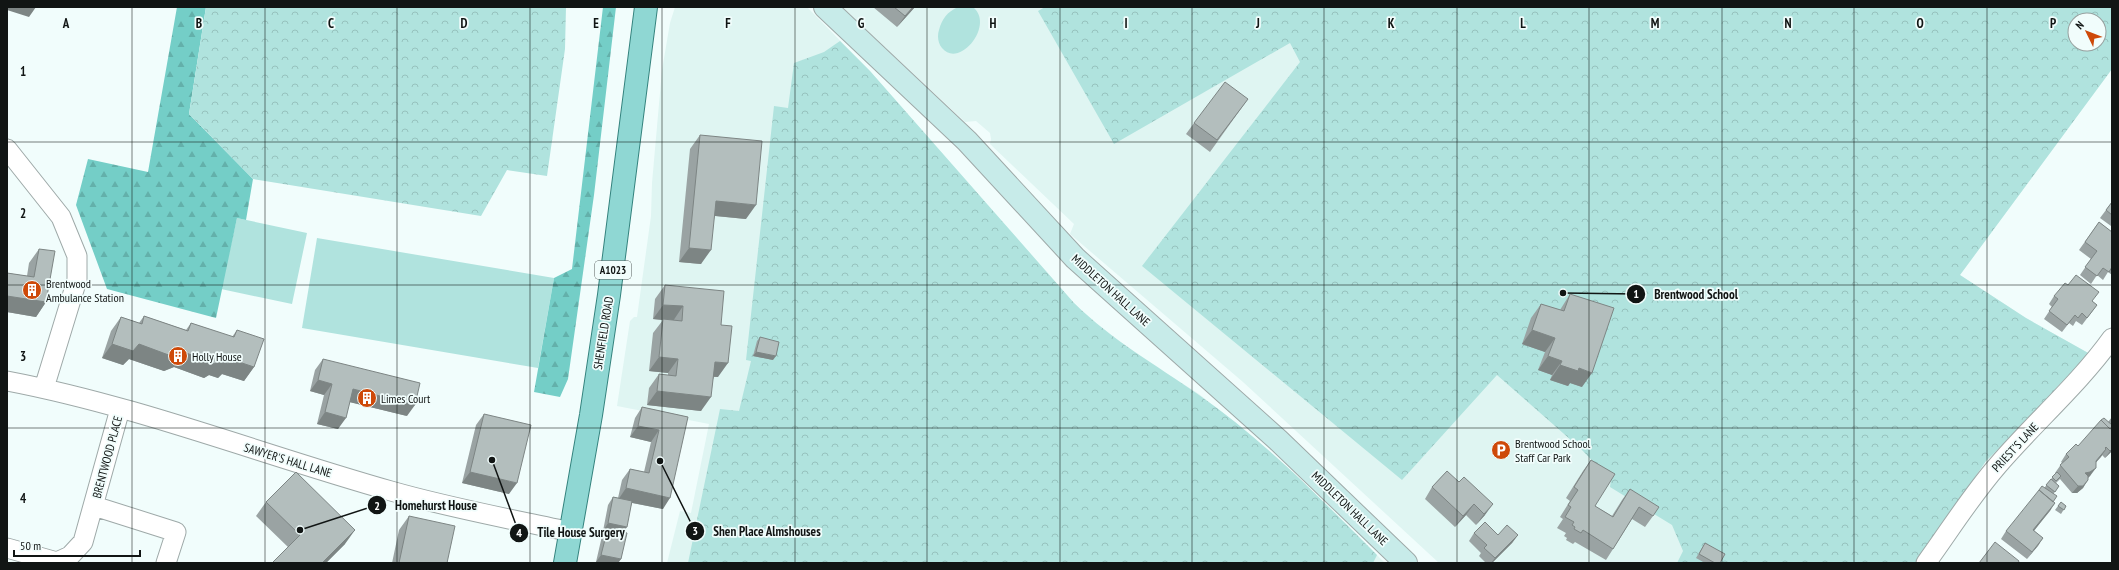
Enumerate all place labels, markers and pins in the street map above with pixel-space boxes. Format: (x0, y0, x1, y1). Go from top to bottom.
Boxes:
place label: Brentwood Ambulance Station (46, 276, 124, 305)
building icon: Brentwood Ambulance Station (21, 279, 43, 301)
callout: Brentwood School (1626, 281, 1746, 306)
building icon: Holly House (167, 345, 189, 367)
place label: Holly House (192, 349, 242, 364)
building icon: Limes Court (356, 387, 378, 409)
place label: Limes Court (381, 391, 431, 406)
place label: Brentwood School Staff Car Park (1515, 436, 1591, 465)
parking icon: Brentwood School Staff Car Park (1490, 439, 1512, 461)
callout: Homehurst House (367, 493, 484, 518)
callout: Shen Place Almshouses (685, 519, 829, 544)
callout: Tile House Surgery (509, 520, 632, 545)

